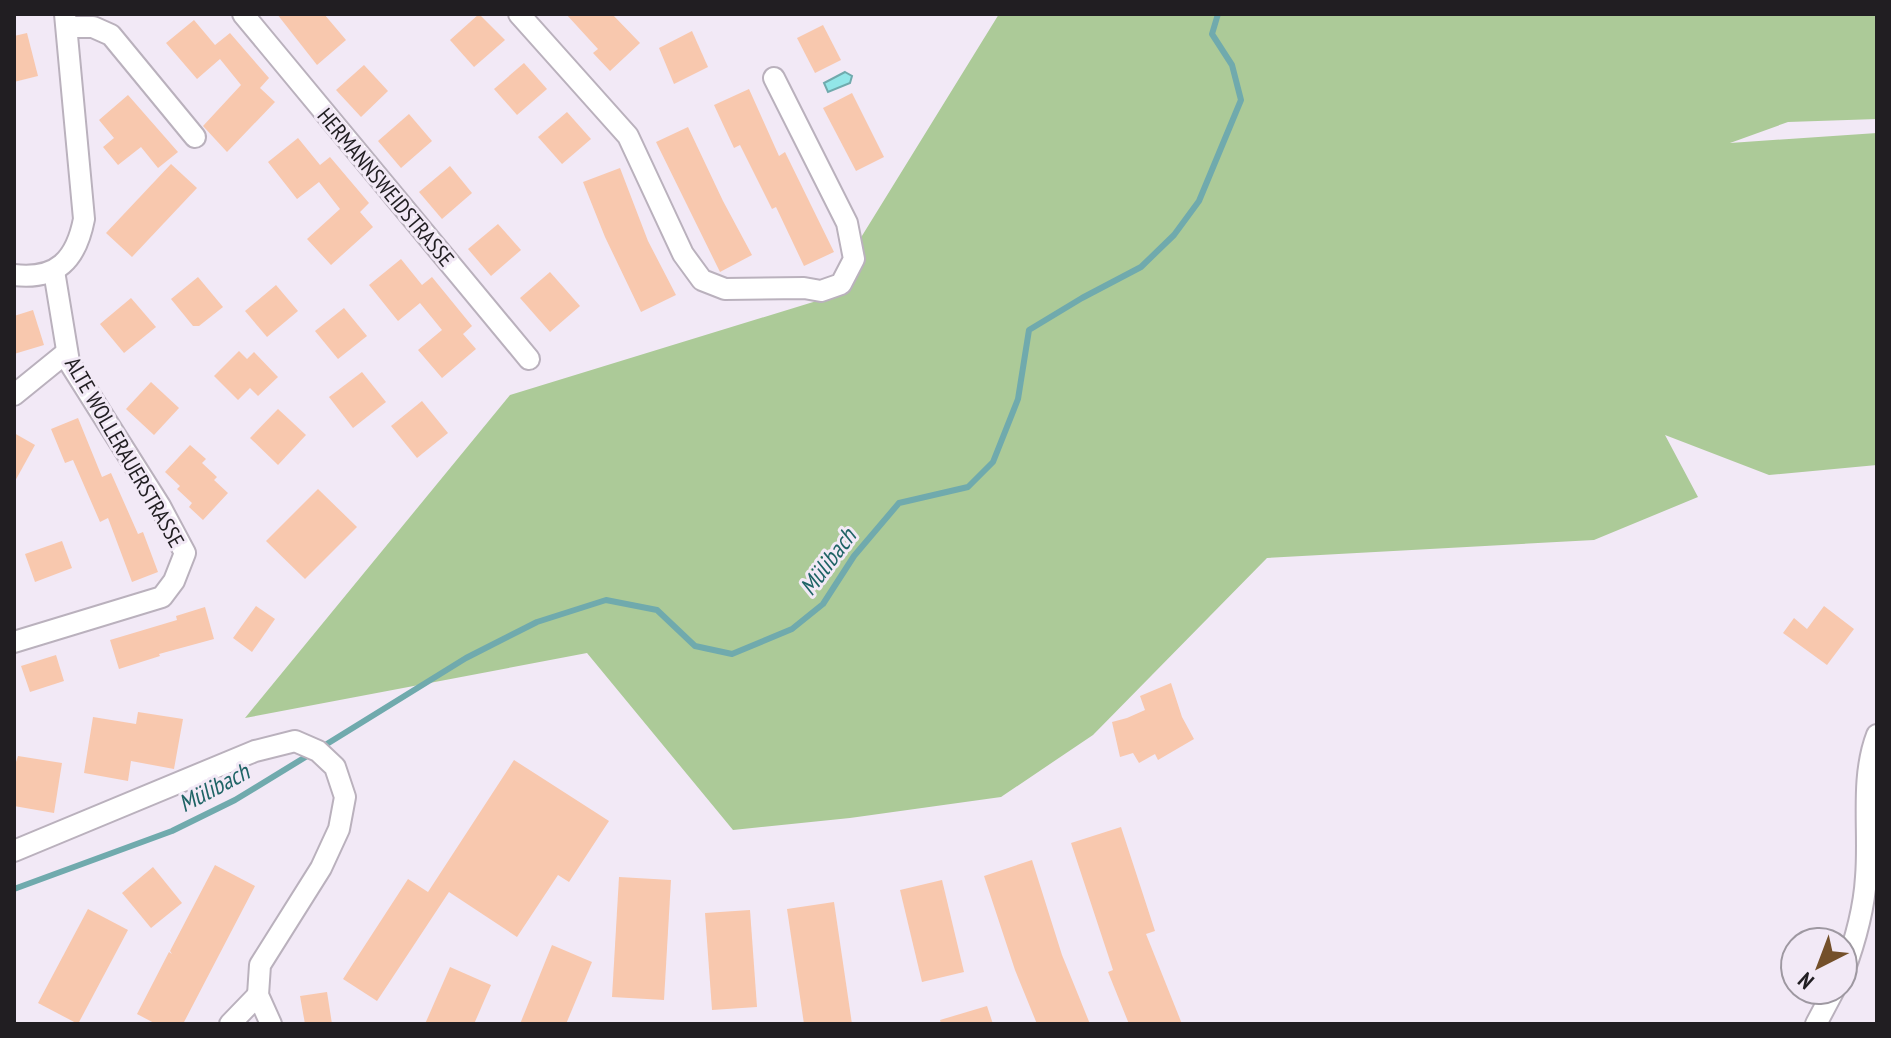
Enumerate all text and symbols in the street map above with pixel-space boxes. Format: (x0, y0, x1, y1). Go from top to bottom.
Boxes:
street label: HERMANNSWEIDSTRASSE (312, 102, 460, 272)
street label: ALTE WOLLERAUERSTRASSE (59, 352, 191, 552)
water label: Mülibach (792, 521, 864, 601)
water label: Mülibach (173, 755, 256, 819)
north arrow (1779, 926, 1859, 1006)
text: N (1792, 966, 1819, 995)

